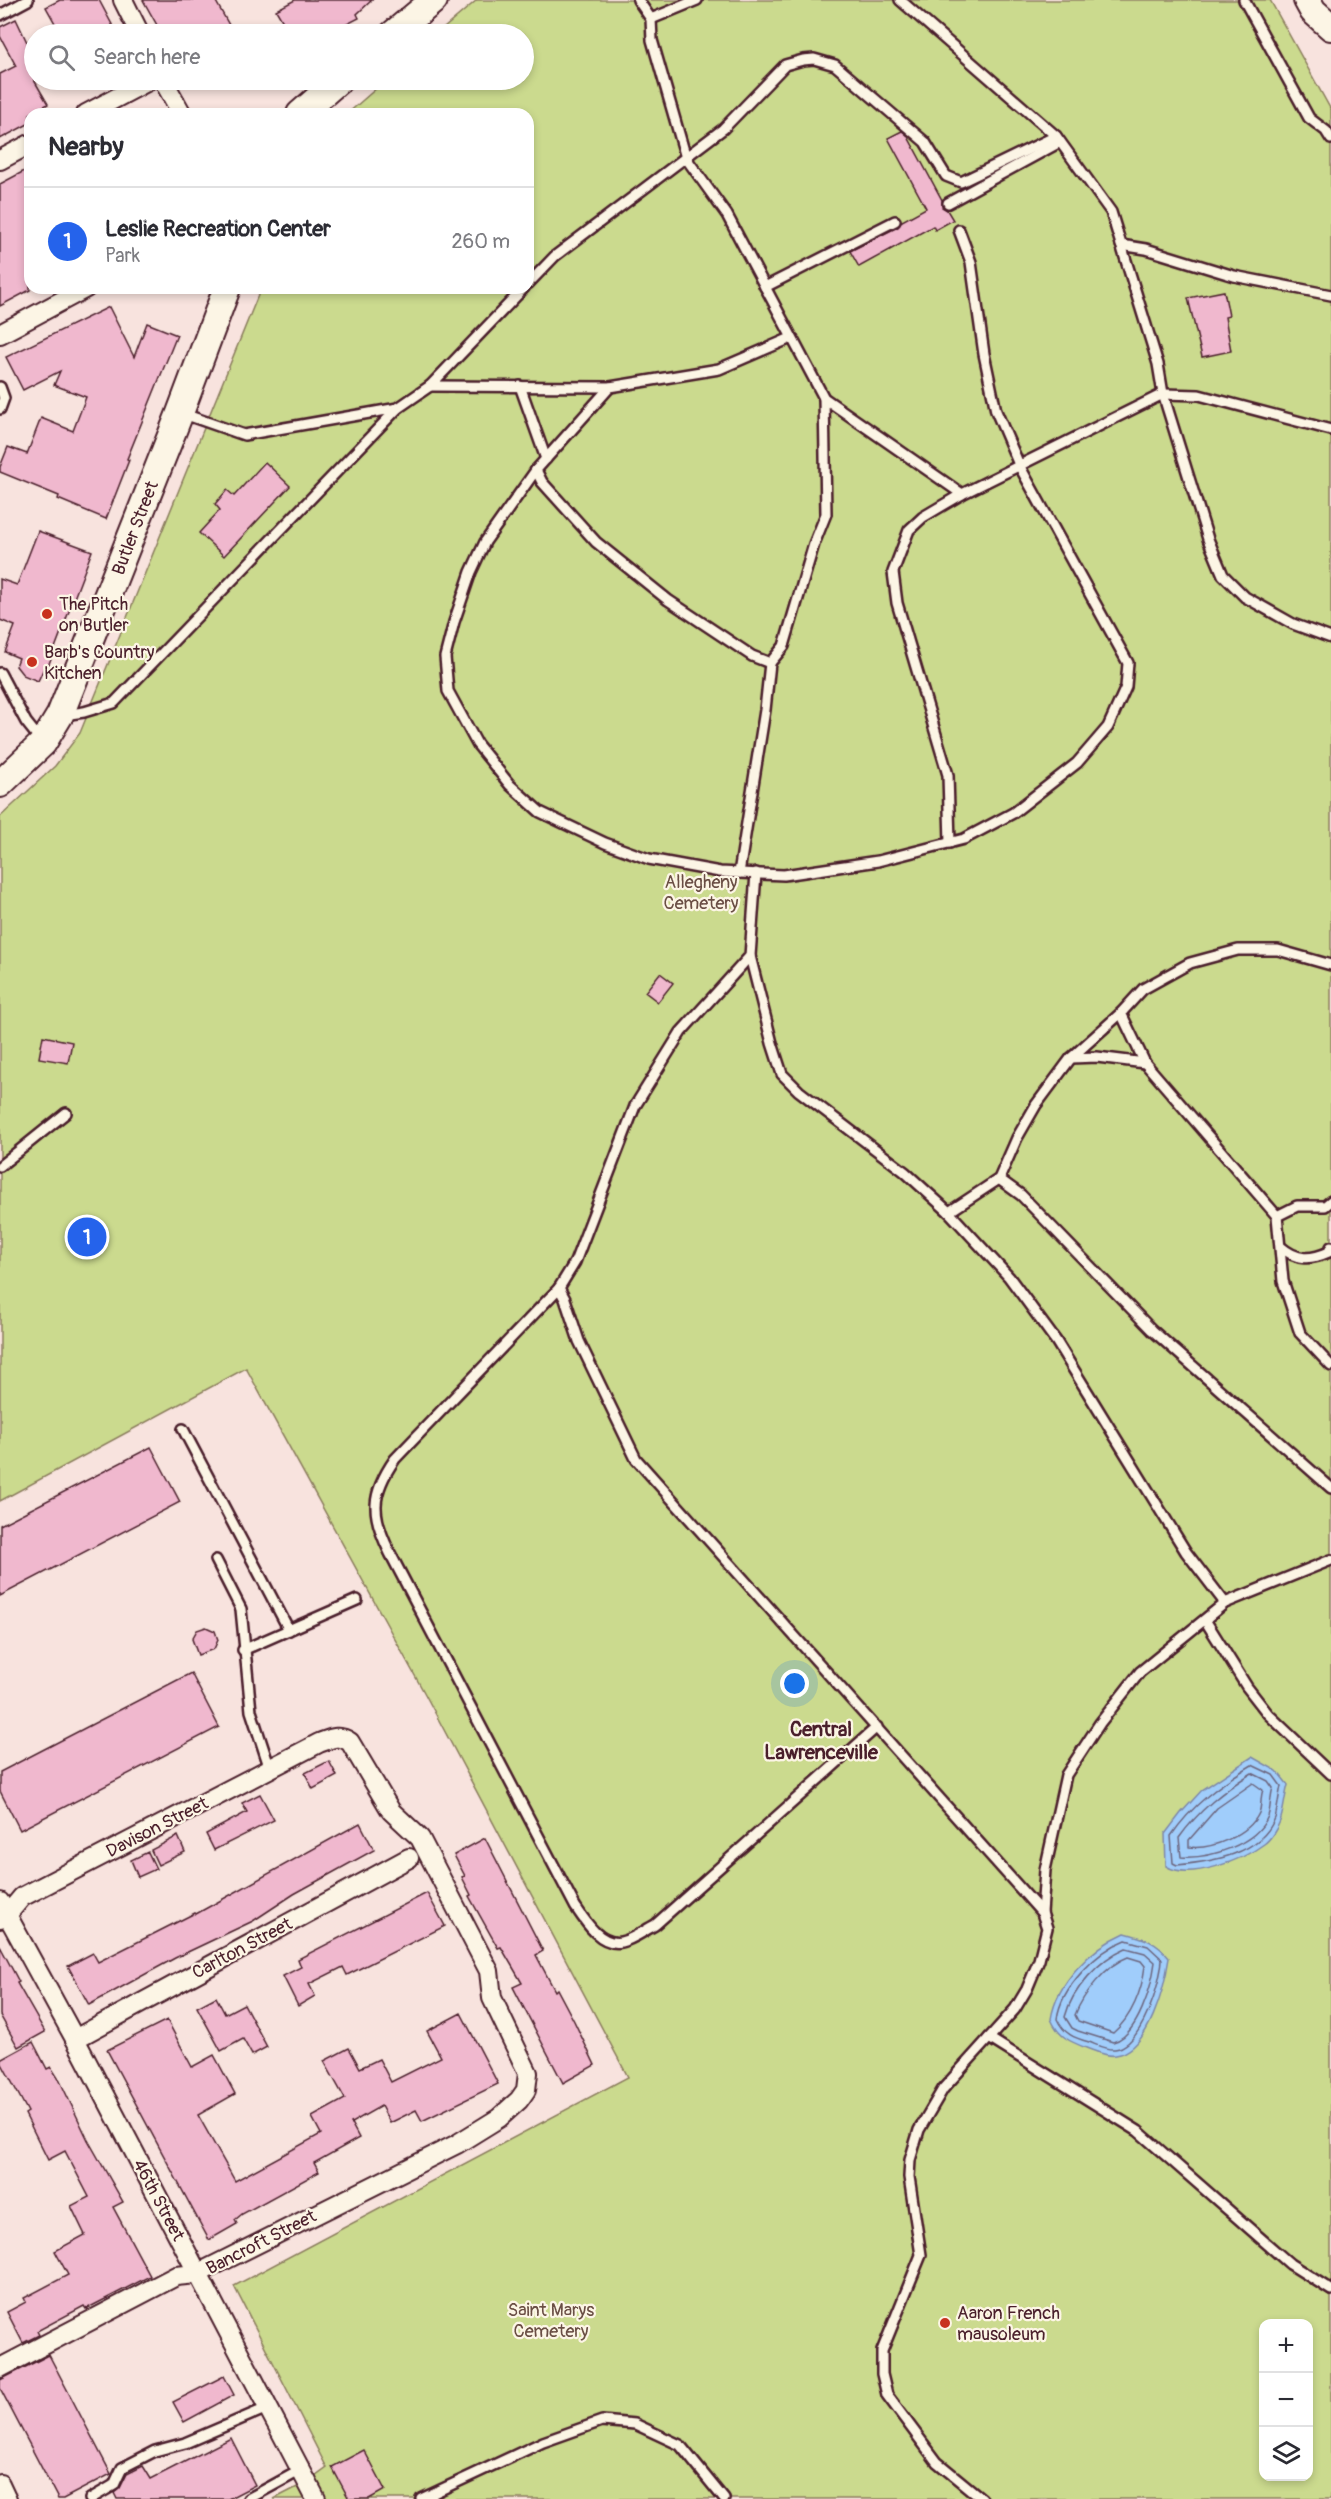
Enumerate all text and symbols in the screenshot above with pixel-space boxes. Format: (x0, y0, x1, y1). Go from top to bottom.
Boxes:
search box (24, 24, 534, 90)
icon: search (45, 41, 78, 74)
text: Search here (93, 43, 200, 71)
text: Nearby (48, 131, 124, 163)
text: Leslie Recreation Center (105, 215, 331, 243)
text: 1 (64, 229, 71, 254)
text: 260 m (451, 229, 510, 254)
text: Park (105, 243, 140, 268)
street label: Butler Street (107, 477, 164, 578)
place label: The Pitch on Butler (59, 593, 129, 637)
marker: The Pitch on Butler (40, 607, 54, 621)
place label: Barb's Country Kitchen (44, 641, 155, 685)
marker: Barb's Country Kitchen (25, 655, 39, 669)
park label: Allegheny Cemetery (664, 871, 739, 915)
pin: 1 (68, 1214, 106, 1260)
your location (780, 1669, 809, 1698)
district label: Central Lawrenceville (764, 1717, 879, 1765)
street label: Davison Street (102, 1792, 213, 1863)
street label: Carlton Street (188, 1912, 297, 1984)
street label: 46th Street (127, 2155, 190, 2246)
street label: Bancroft Street (202, 2205, 321, 2280)
park label: Saint Marys Cemetery (508, 2299, 594, 2343)
place label: Aaron French mausoleum (957, 2302, 1060, 2346)
marker: Aaron French mausoleum (938, 2316, 952, 2330)
map controls (1259, 2319, 1313, 2481)
button: + (1259, 2319, 1313, 2373)
button: − (1259, 2373, 1313, 2427)
button: layers (1259, 2427, 1313, 2481)

